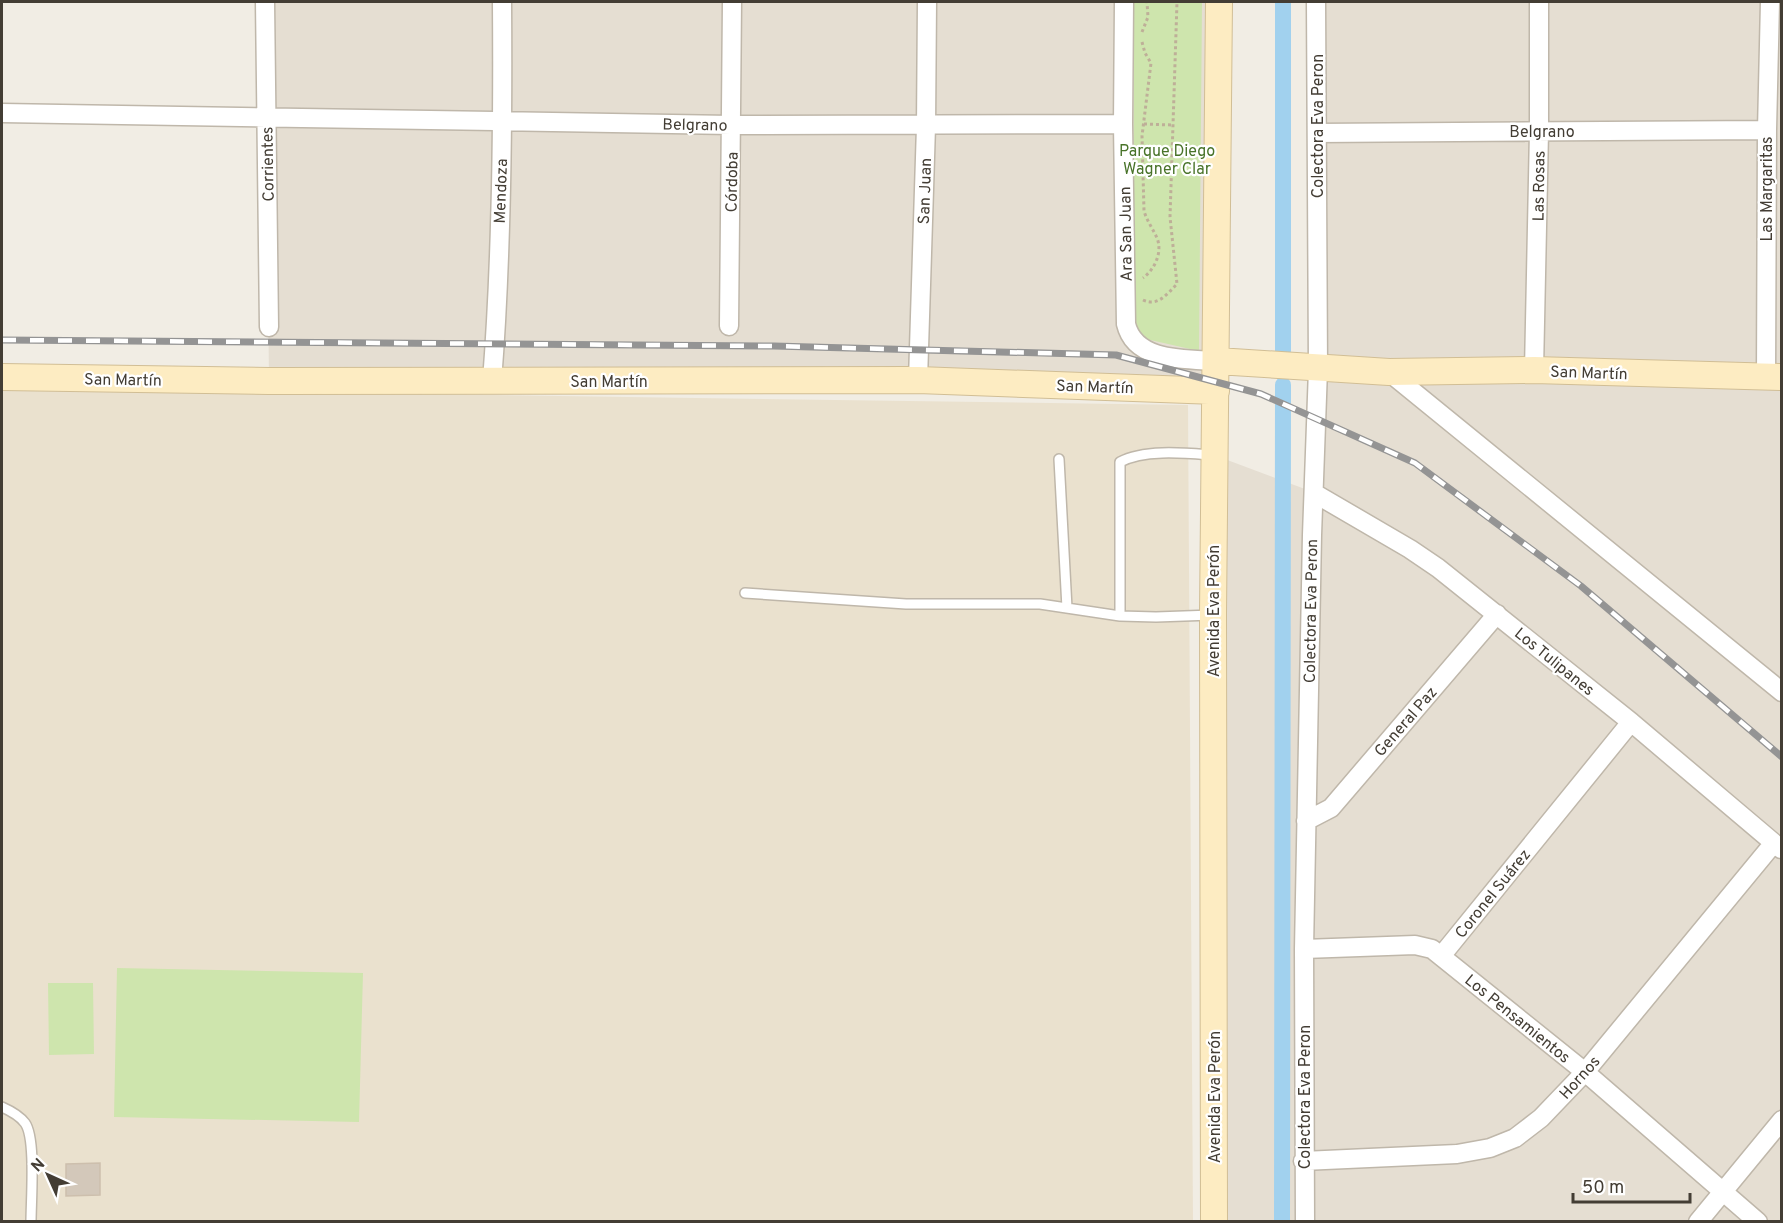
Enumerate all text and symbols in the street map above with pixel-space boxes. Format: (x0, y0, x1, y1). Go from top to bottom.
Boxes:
street label: Colectora Eva Peron (1309, 54, 1329, 198)
street label: Belgrano (662, 115, 728, 137)
street label: Belgrano (1509, 123, 1575, 143)
street label: Corrientes (258, 126, 280, 202)
street label: Las Margaritas (1758, 136, 1778, 242)
park label: Parque Diego Wagner Clar (1119, 142, 1215, 180)
street label: Las Rosas (1529, 150, 1551, 222)
street label: Córdoba (722, 151, 744, 213)
street label: Mendoza (491, 158, 513, 224)
street label: San Juan (915, 158, 937, 225)
street label: Ara San Juan (1116, 186, 1138, 282)
street label: San Martín (1550, 363, 1628, 385)
street label: San Martín (84, 370, 162, 392)
street label: San Martín (570, 373, 648, 393)
street label: San Martín (1056, 377, 1134, 399)
street label: Colectora Eva Peron (1301, 539, 1323, 683)
street label: Avenida Eva Perón (1205, 545, 1225, 677)
street label: Los Tulipanes (1510, 624, 1598, 701)
street label: General Paz (1371, 683, 1442, 761)
street label: Coronel Suárez (1451, 846, 1536, 943)
street label: Los Pensamientos (1460, 971, 1574, 1068)
street label: Colectora Eva Peron (1296, 1025, 1316, 1169)
street label: Avenida Eva Perón (1206, 1031, 1226, 1163)
street label: Hornos (1556, 1052, 1605, 1104)
north arrow (18, 1145, 78, 1205)
text: N (28, 1155, 50, 1177)
scale bar (1573, 1166, 1690, 1204)
text: 50 m (1582, 1177, 1624, 1200)

